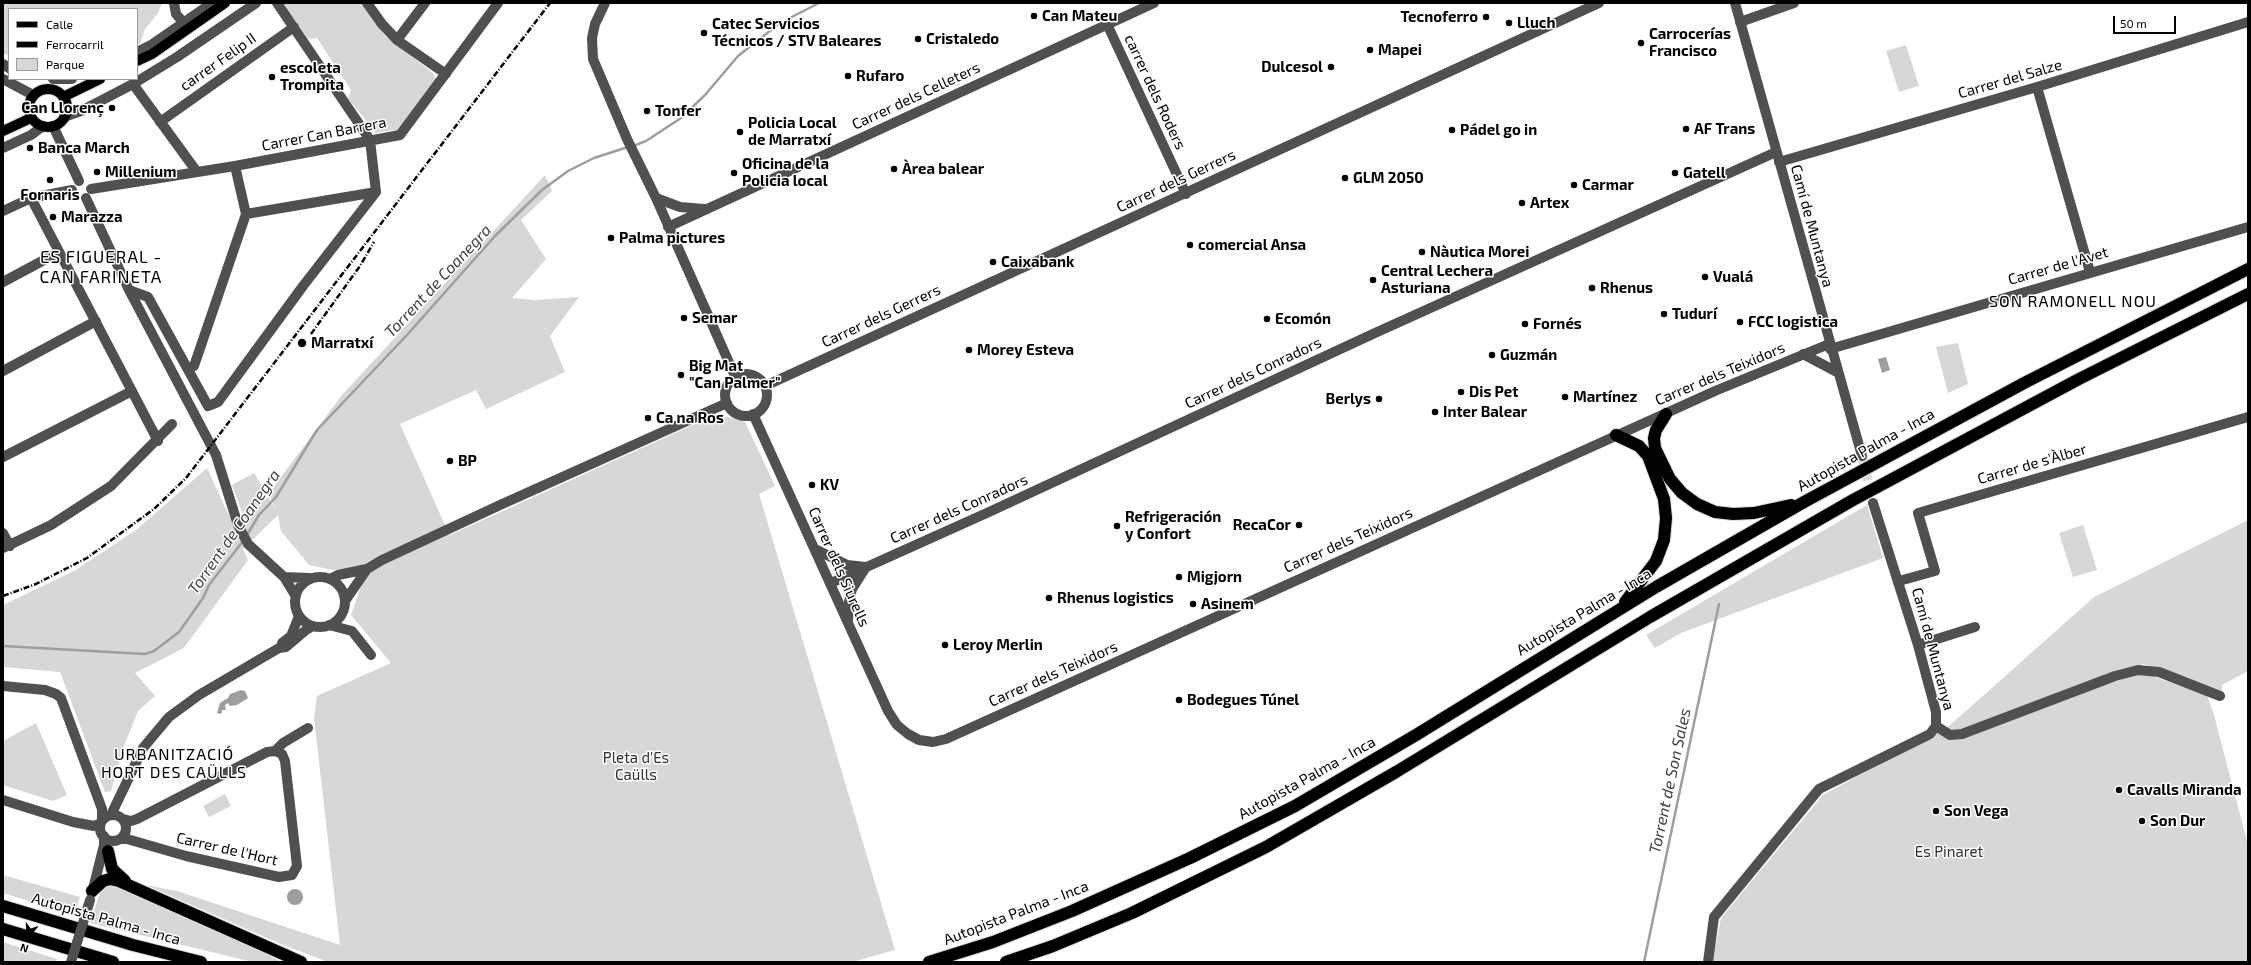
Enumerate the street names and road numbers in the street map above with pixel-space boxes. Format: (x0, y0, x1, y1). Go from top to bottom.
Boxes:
street label: carrer Felip II (176, 29, 260, 95)
street label: carrer dels Roders (1120, 32, 1190, 152)
street label: Carrer del Salze (1956, 56, 2064, 102)
street label: Carrer dels Celleters (849, 58, 983, 134)
street label: Carrer Can Barrera (260, 113, 388, 155)
street label: Carrer dels Gerrers (1114, 146, 1238, 216)
street label: Camí de Muntanya (1787, 163, 1837, 289)
street label: Carrer de l'Avet (2006, 243, 2110, 289)
street label: Carrer dels Gerrers (819, 281, 943, 351)
street label: Carrer dels Conradors (1182, 333, 1324, 413)
street label: Carrer dels Teixidors (1652, 339, 1788, 409)
street label: Autopista Palma - Inca (1794, 405, 1938, 495)
street label: Carrer de s'Àlber (1975, 440, 2089, 488)
street label: Carrer dels Conradors (887, 470, 1031, 548)
street label: Carrer dels Teixidors (1281, 503, 1415, 577)
street label: Carrer dels Siurells (805, 504, 873, 630)
street label: Autopista Palma - Inca (1513, 565, 1655, 659)
street label: Camí de Muntanya (1908, 586, 1958, 712)
street label: Carrer dels Teixidors (986, 637, 1120, 711)
street label: Autopista Palma - Inca (1235, 733, 1379, 823)
street label: Carrer de l'Hort (175, 829, 279, 869)
street label: Autopista Palma - Inca (941, 877, 1091, 949)
street label: Autopista Palma - Inca (30, 889, 182, 949)

